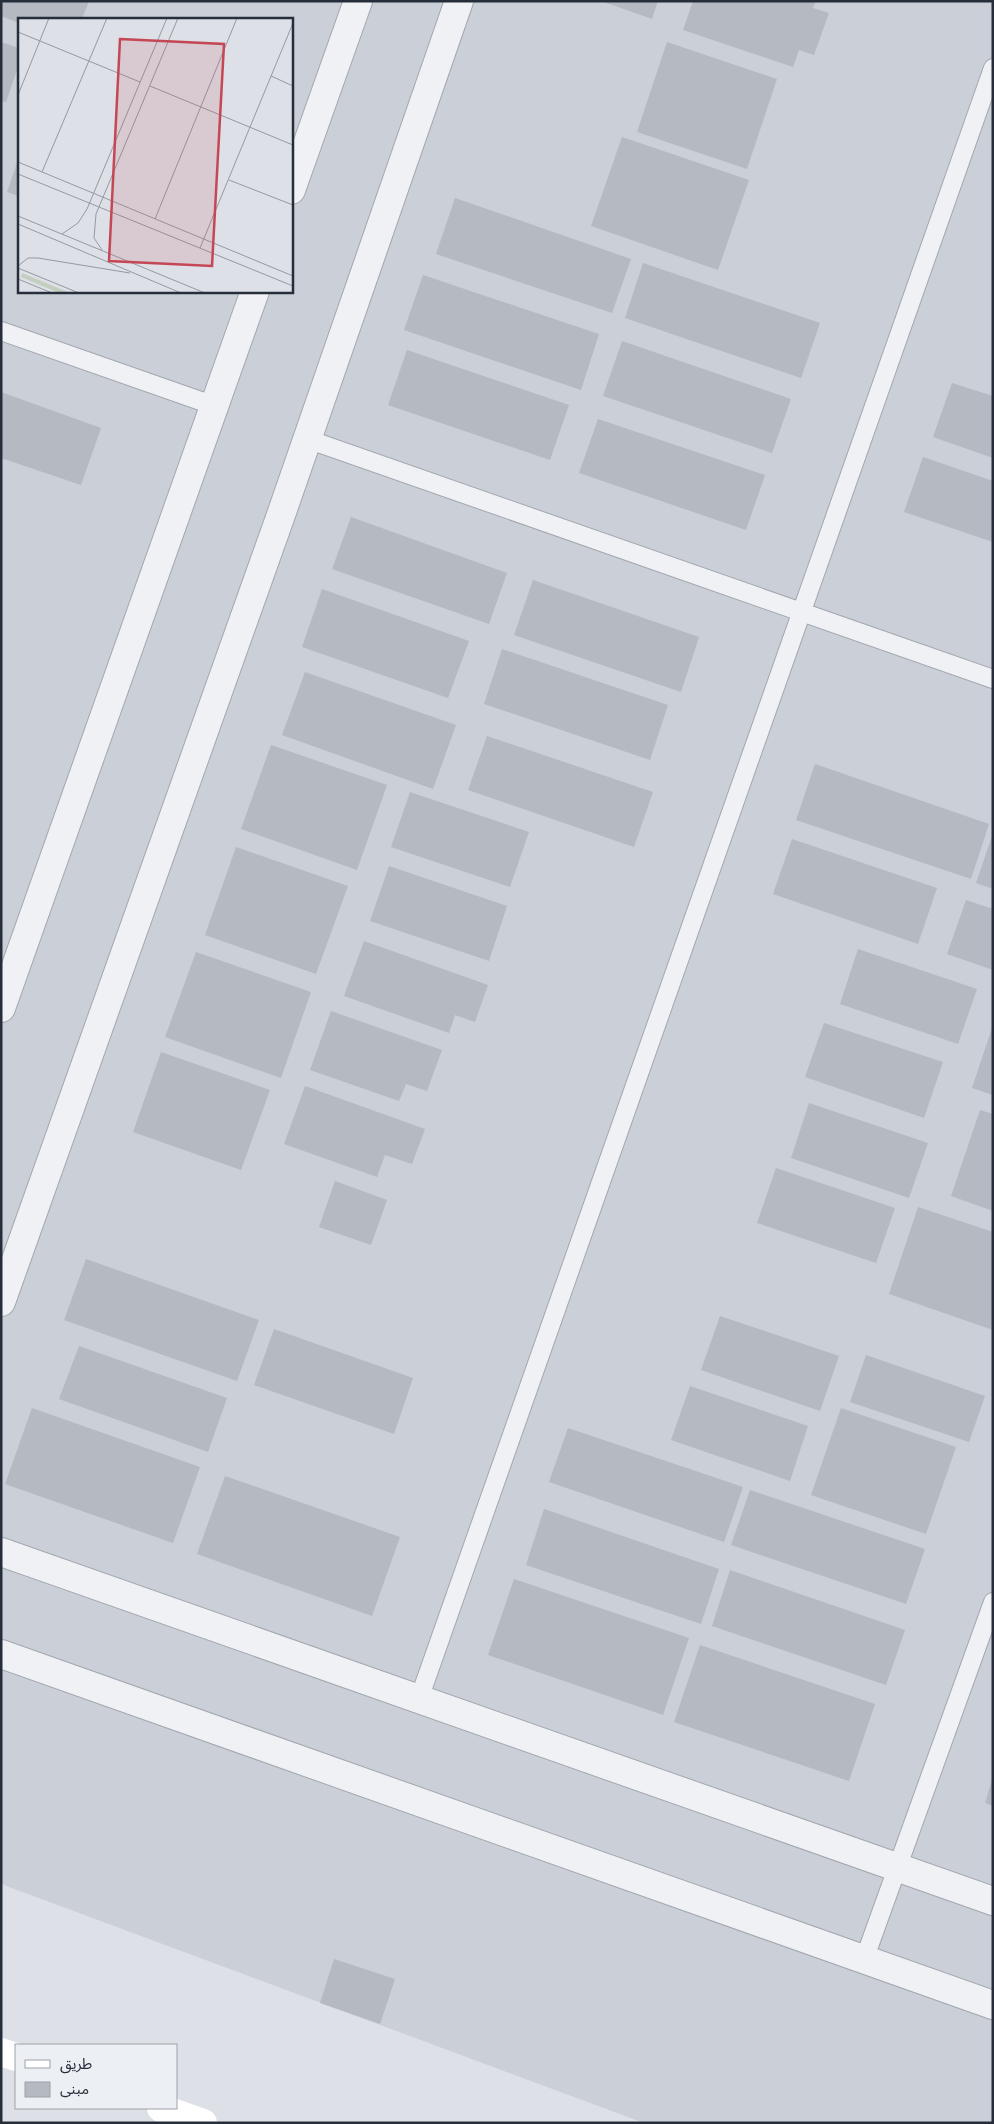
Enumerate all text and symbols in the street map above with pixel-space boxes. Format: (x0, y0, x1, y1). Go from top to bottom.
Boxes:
inset map (18, 18, 292, 292)
legend (15, 2044, 178, 2109)
text: طريق (60, 2055, 92, 2074)
text: مبنى (60, 2080, 89, 2098)

